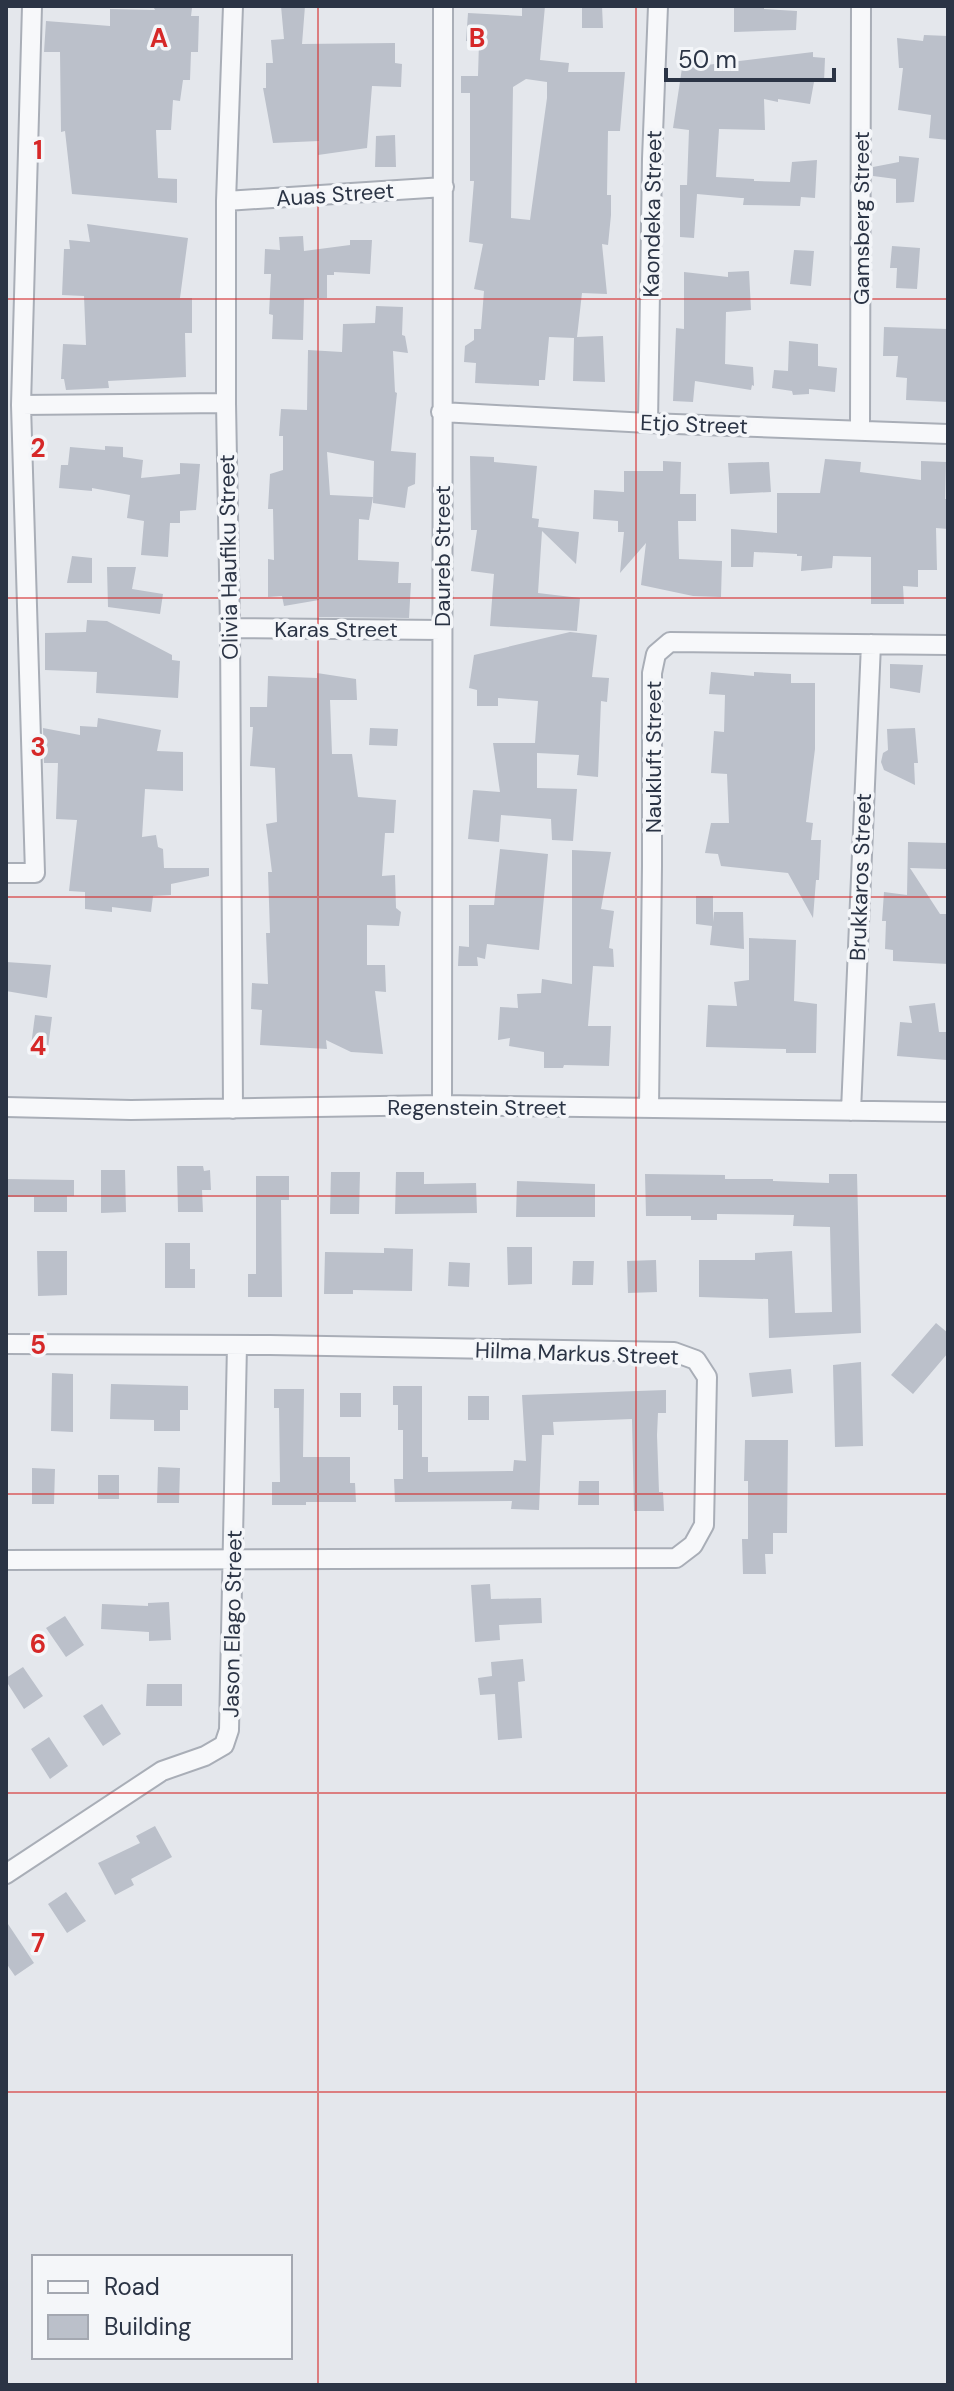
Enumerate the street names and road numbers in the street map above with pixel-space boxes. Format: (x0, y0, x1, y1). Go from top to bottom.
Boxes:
street label: Kaondeka Street (637, 130, 668, 298)
street label: Gamsberg Street (847, 131, 876, 305)
street label: Auas Street (275, 176, 395, 213)
street label: Etjo Street (640, 408, 748, 441)
street label: Olivia Haufiku Street (212, 454, 245, 660)
street label: Daureb Street (428, 485, 457, 627)
street label: Karas Street (274, 615, 398, 644)
street label: Naukluft Street (639, 681, 668, 833)
street label: Brukkaros Street (843, 793, 878, 962)
street label: Regenstein Street (387, 1093, 567, 1122)
street label: Hilma Markus Street (474, 1335, 679, 1372)
street label: Jason Elago Street (216, 1530, 249, 1718)

